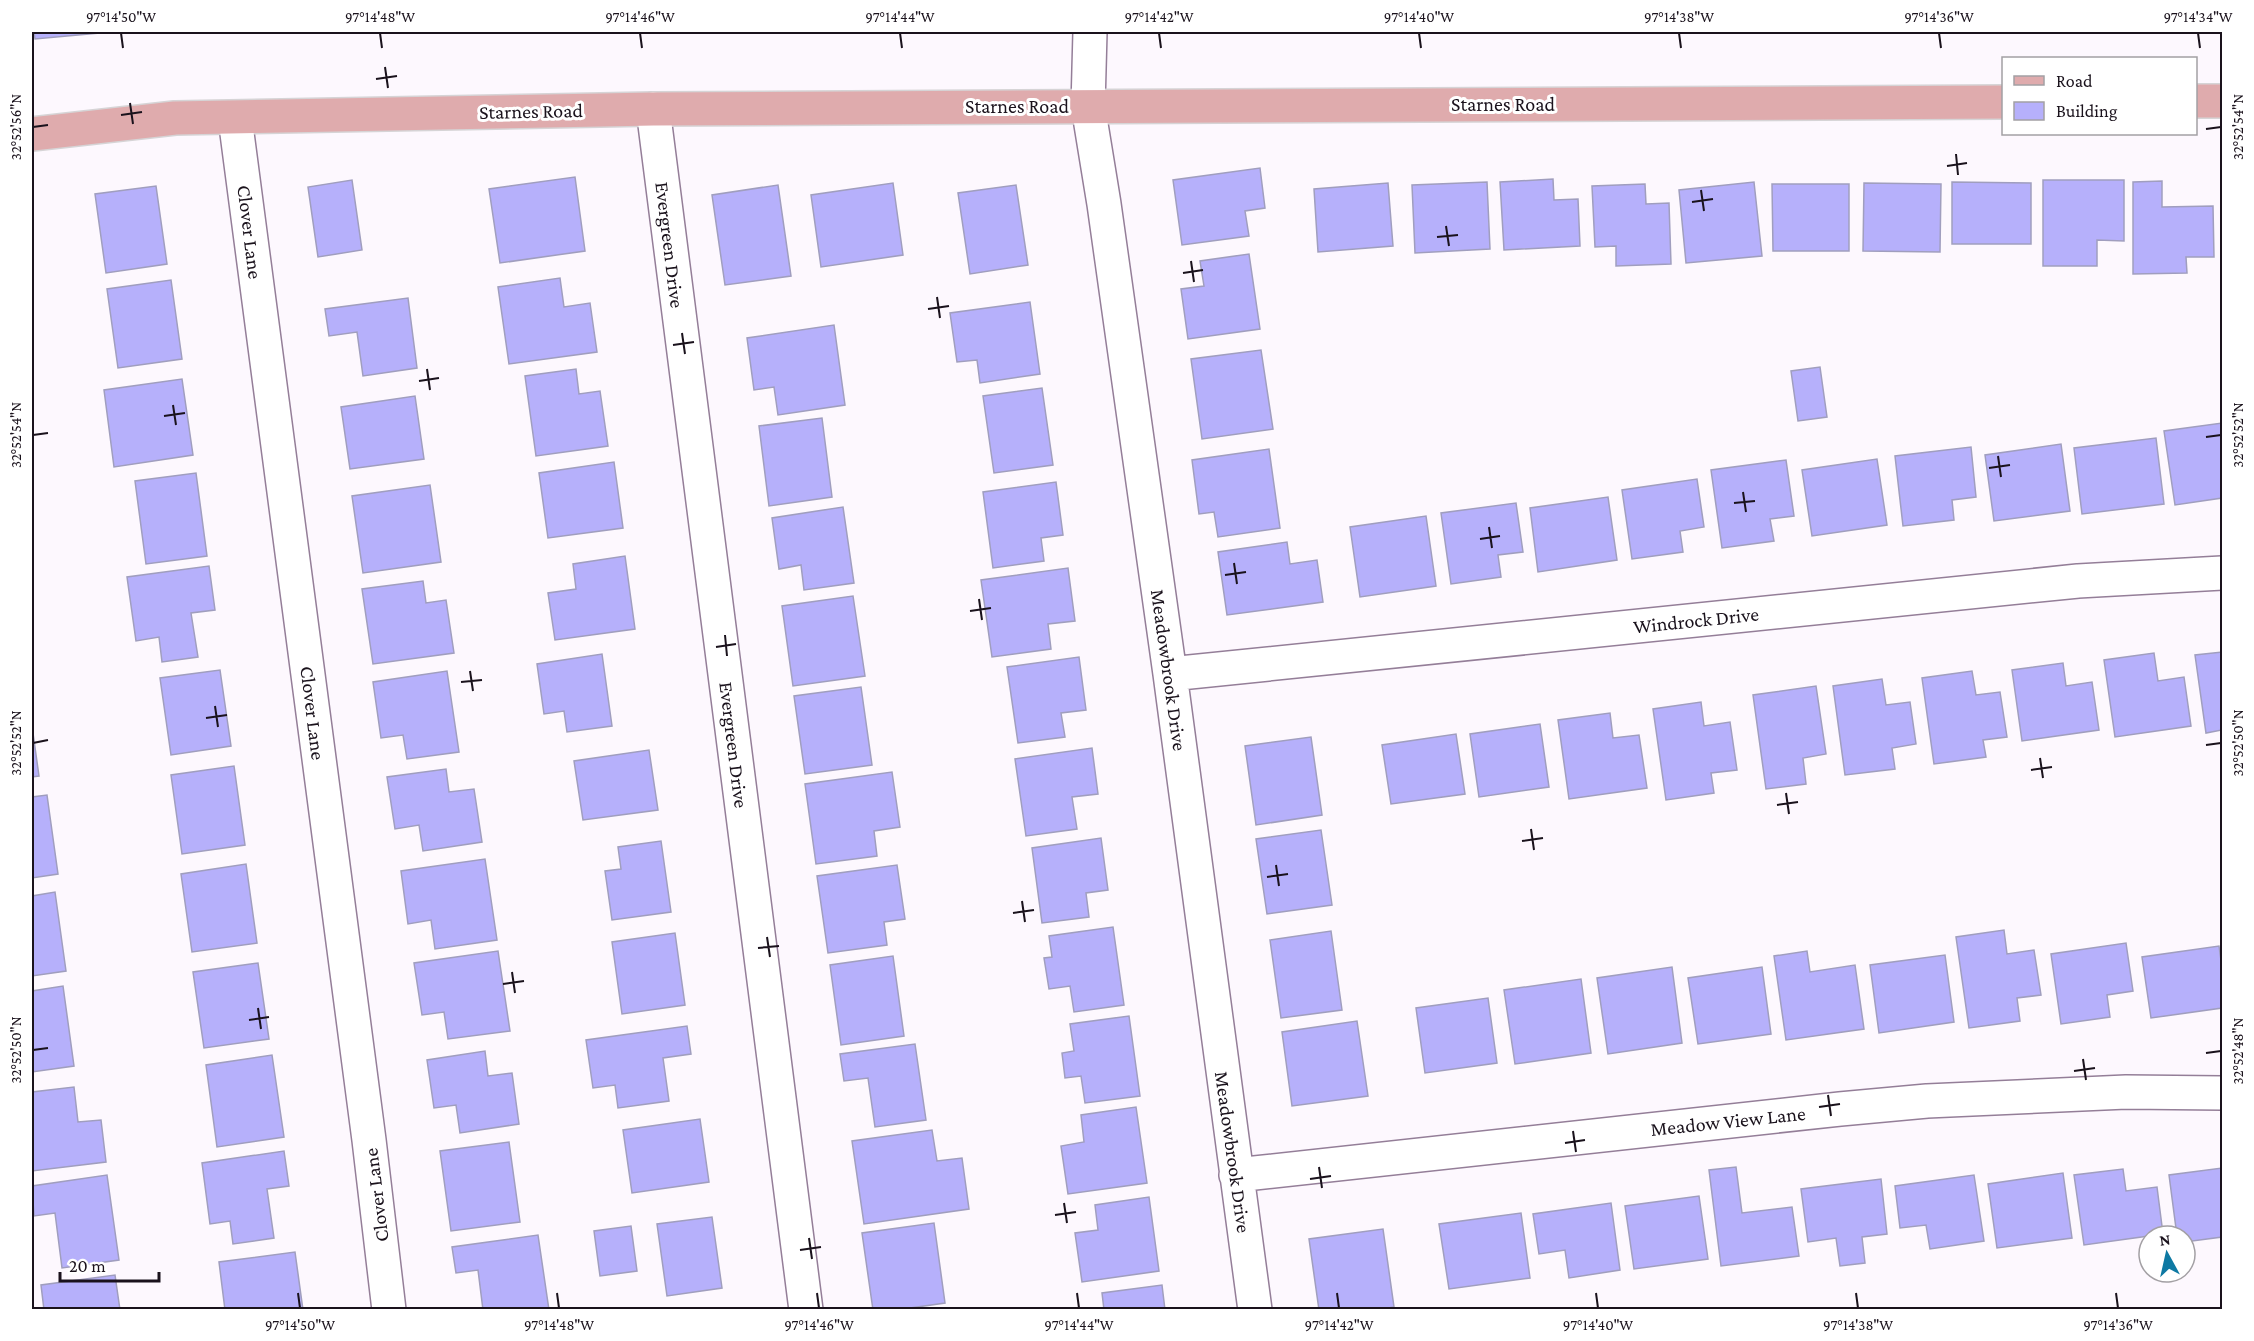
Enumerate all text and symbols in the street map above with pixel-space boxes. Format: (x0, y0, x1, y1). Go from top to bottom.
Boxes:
text: 97°14'50"W (86, 9, 156, 25)
text: 97°14'48"W (345, 9, 415, 25)
text: 97°14'46"W (605, 9, 675, 25)
text: 97°14'44"W (865, 9, 935, 25)
text: 97°14'42"W (1125, 9, 1194, 25)
text: 97°14'40"W (1384, 9, 1454, 25)
text: 97°14'38"W (1644, 9, 1714, 25)
text: 97°14'36"W (1904, 9, 1974, 25)
text: 97°14'34"W (2163, 9, 2233, 25)
legend (2002, 57, 2197, 135)
text: Road (2056, 71, 2093, 91)
street label: Starnes Road (1451, 93, 1555, 115)
text: 32°52'56"N (8, 94, 24, 160)
text: 32°52'54"N (2230, 94, 2246, 160)
street label: Starnes Road (965, 95, 1069, 117)
street label: Starnes Road (479, 99, 584, 123)
text: Building (2056, 101, 2118, 121)
street label: Evergreen Drive (650, 181, 689, 310)
street label: Clover Lane (233, 184, 267, 280)
text: 32°52'54"N (8, 402, 24, 468)
text: 32°52'52"N (2230, 402, 2246, 468)
street label: Meadowbrook Drive (1147, 588, 1191, 753)
street label: Windrock Drive (1632, 602, 1760, 638)
street label: Clover Lane (296, 665, 330, 761)
street label: Evergreen Drive (714, 681, 753, 810)
text: 32°52'50"N (2230, 709, 2246, 777)
text: 32°52'52"N (8, 710, 24, 776)
text: 32°52'50"N (8, 1016, 24, 1084)
text: 32°52'48"N (2230, 1017, 2246, 1085)
street label: Meadowbrook Drive (1211, 1070, 1255, 1235)
street label: Meadow View Lane (1649, 1102, 1807, 1140)
street label: Clover Lane (359, 1147, 393, 1243)
north arrow (2137, 1224, 2197, 1284)
text: N (2158, 1230, 2172, 1249)
scale bar (60, 1245, 159, 1283)
text: 20 m (69, 1256, 106, 1276)
text: 97°14'50"W (265, 1317, 335, 1333)
text: 97°14'48"W (524, 1317, 594, 1333)
text: 97°14'46"W (784, 1317, 854, 1333)
text: 97°14'44"W (1044, 1317, 1114, 1333)
text: 97°14'42"W (1305, 1317, 1374, 1333)
text: 97°14'40"W (1563, 1317, 1633, 1333)
text: 97°14'38"W (1823, 1317, 1893, 1333)
text: 97°14'36"W (2083, 1317, 2153, 1333)

